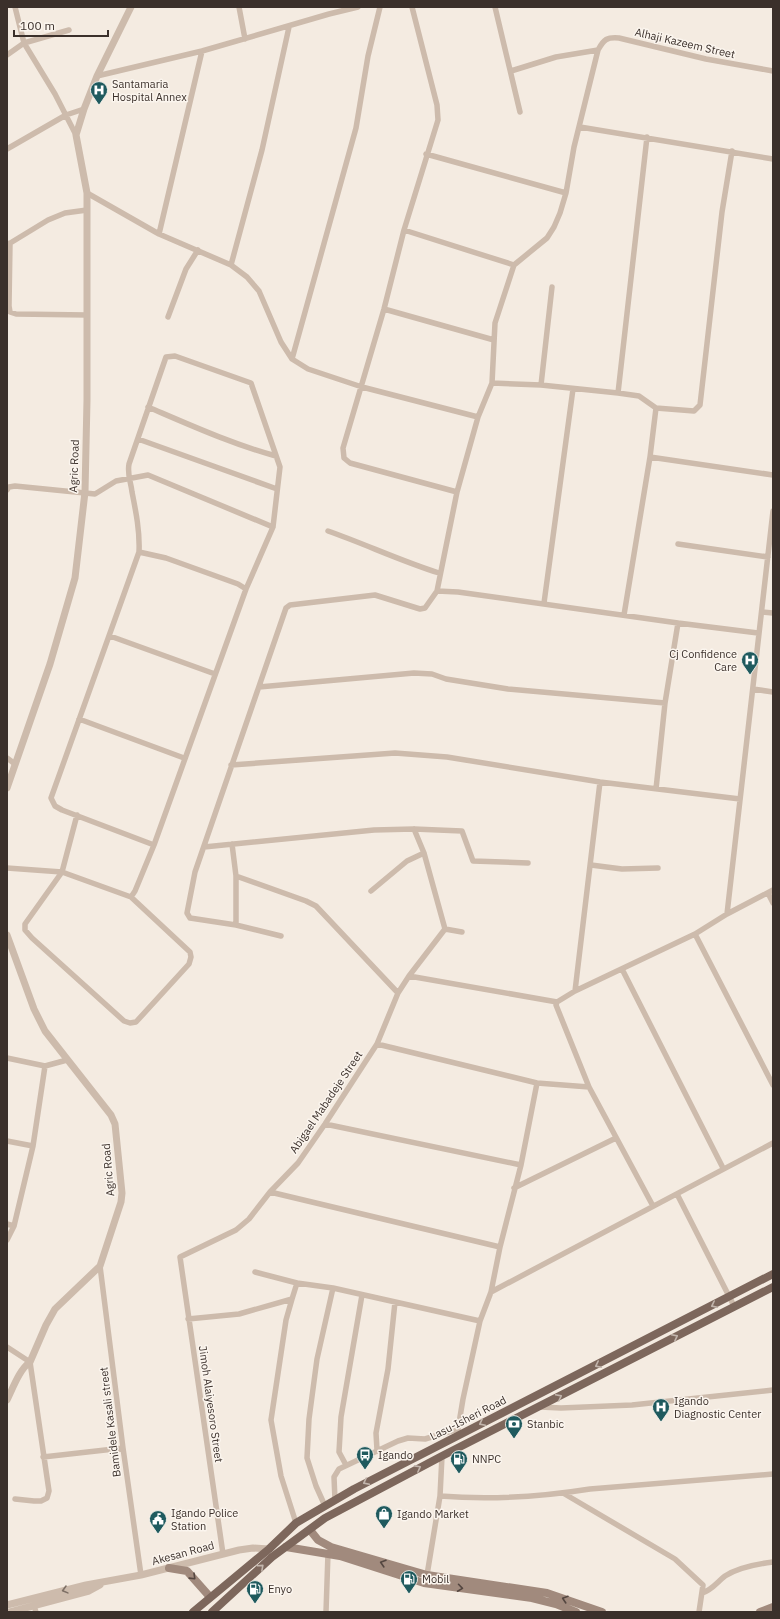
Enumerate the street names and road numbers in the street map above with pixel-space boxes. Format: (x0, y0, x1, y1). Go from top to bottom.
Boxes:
street label: Alhaji Kazeem Street (634, 25, 737, 61)
street label: Agric Road (66, 439, 82, 493)
street label: Abigael Mabadeje Street (287, 1048, 366, 1156)
street label: Agric Road (99, 1143, 117, 1197)
street label: Jimoh Alaiyesoro Street (196, 1345, 226, 1463)
street label: Bamidele Kasali street (96, 1366, 124, 1478)
street label: Lasu-Isheri Road (428, 1393, 508, 1443)
street label: Akesan Road (150, 1538, 216, 1568)

